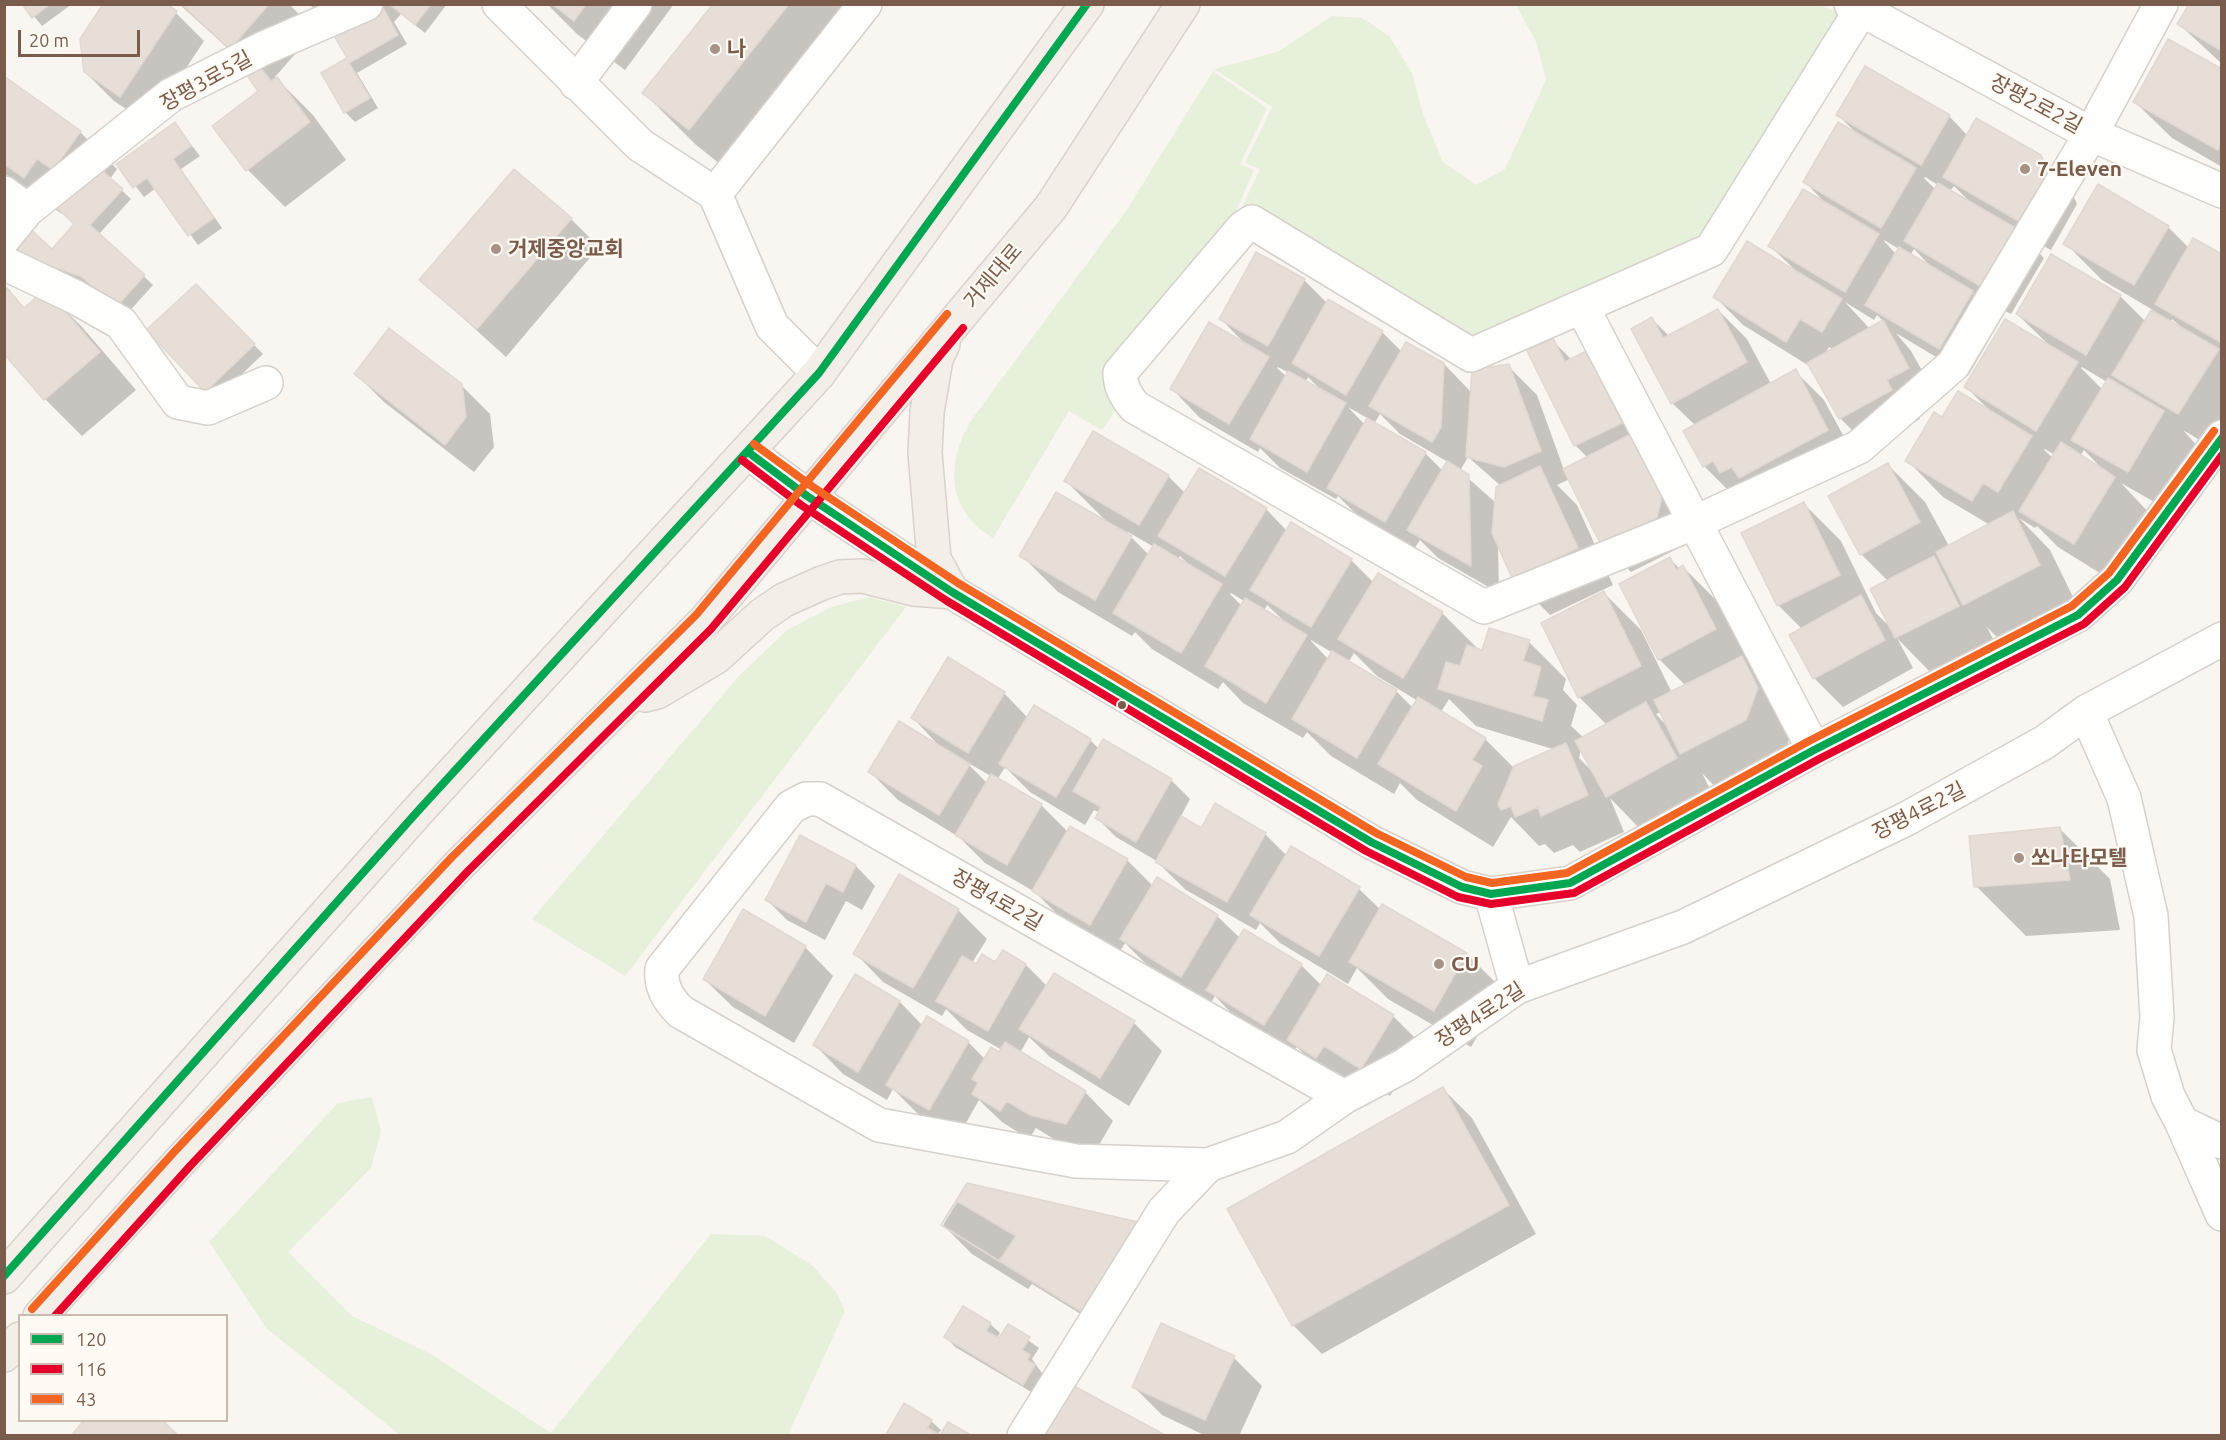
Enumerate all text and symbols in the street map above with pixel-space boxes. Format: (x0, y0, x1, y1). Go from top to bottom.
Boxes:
scale bar (21, 18, 142, 56)
text: 20 m (29, 30, 69, 50)
place label: 나 (727, 36, 746, 62)
marker: 나 (708, 42, 722, 56)
street label: 장평3로5길 (156, 46, 256, 116)
street label: 장평2로2길 (1986, 69, 2086, 139)
place label: 7-Eleven (2037, 156, 2122, 182)
marker: 7-Eleven (2018, 162, 2032, 176)
place label: 거제중앙교회 (508, 236, 624, 262)
street label: 거제대로 (959, 238, 1027, 314)
marker: 거제중앙교회 (489, 242, 503, 256)
unlabelled marker (1116, 699, 1128, 711)
street label: 장평4로2길 (1868, 777, 1970, 845)
place label: 쏘나타모텔 (2031, 845, 2128, 871)
marker: 쏘나타모텔 (2012, 851, 2026, 865)
street label: 장평4로2길 (947, 864, 1047, 936)
place label: CU (1451, 951, 1479, 977)
marker: CU (1432, 957, 1446, 971)
street label: 장평4로2길 (1431, 977, 1529, 1053)
legend (18, 1314, 228, 1422)
text: 120 (76, 1329, 106, 1349)
text: 116 (76, 1359, 106, 1379)
text: 43 (76, 1389, 96, 1409)

